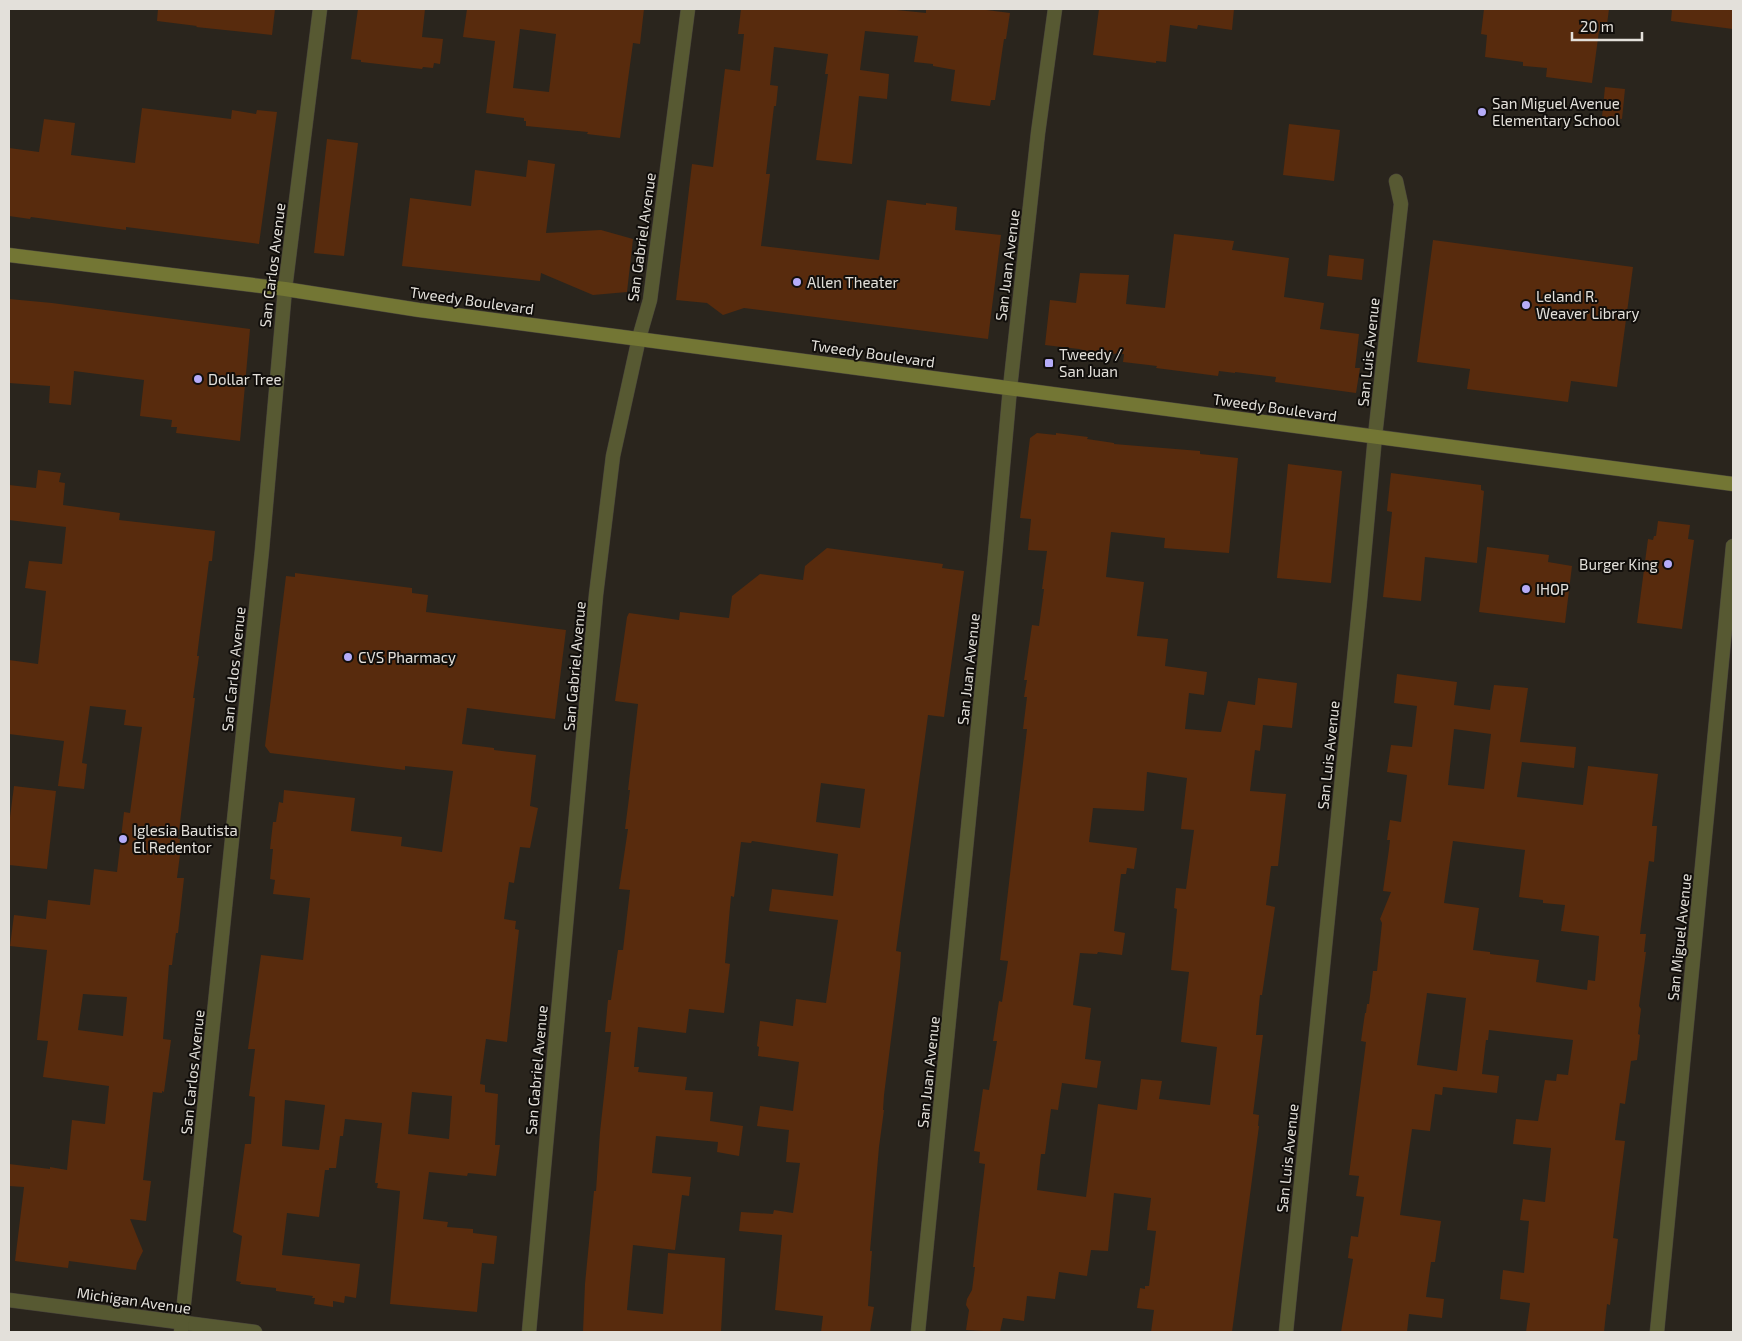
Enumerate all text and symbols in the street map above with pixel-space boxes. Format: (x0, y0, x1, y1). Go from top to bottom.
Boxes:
scale bar (1572, 10, 1642, 42)
text: 20 m (1580, 17, 1614, 35)
place label: San Miguel Avenue Elementary School (1492, 94, 1620, 129)
marker: San Miguel Avenue Elementary School (1476, 106, 1488, 118)
street label: San Gabriel Avenue (623, 171, 659, 303)
street label: San Carlos Avenue (255, 202, 289, 328)
street label: San Juan Avenue (991, 208, 1023, 322)
place label: Allen Theater (807, 273, 899, 291)
marker: Allen Theater (791, 276, 803, 288)
street label: Tweedy Boulevard (409, 282, 535, 318)
place label: Leland R. Weaver Library (1536, 287, 1639, 322)
street label: San Luis Avenue (1353, 297, 1383, 407)
marker: Leland R. Weaver Library (1520, 299, 1532, 311)
street label: Tweedy Boulevard (810, 335, 936, 371)
place label: Tweedy / San Juan (1059, 345, 1123, 380)
marker: Tweedy / San Juan (1043, 357, 1055, 369)
place label: Dollar Tree (208, 370, 282, 388)
marker: Dollar Tree (192, 373, 204, 385)
street label: Tweedy Boulevard (1212, 389, 1338, 425)
place label: Burger King (1579, 555, 1659, 573)
marker: Burger King (1662, 558, 1674, 570)
place label: IHOP (1536, 580, 1569, 598)
marker: IHOP (1520, 583, 1532, 595)
street label: San Gabriel Avenue (559, 600, 589, 732)
street label: San Carlos Avenue (217, 606, 249, 732)
street label: San Juan Avenue (953, 612, 983, 726)
place label: CVS Pharmacy (358, 648, 456, 666)
marker: CVS Pharmacy (342, 651, 354, 663)
street label: San Luis Avenue (1313, 700, 1343, 810)
place label: Iglesia Bautista El Redentor (133, 821, 238, 856)
marker: Iglesia Bautista El Redentor (117, 833, 129, 845)
street label: San Miguel Avenue (1663, 872, 1695, 1002)
street label: San Gabriel Avenue (521, 1004, 551, 1136)
street label: San Carlos Avenue (176, 1009, 208, 1135)
street label: San Juan Avenue (913, 1015, 943, 1129)
street label: San Luis Avenue (1272, 1103, 1302, 1213)
street label: Michigan Avenue (76, 1283, 192, 1317)

